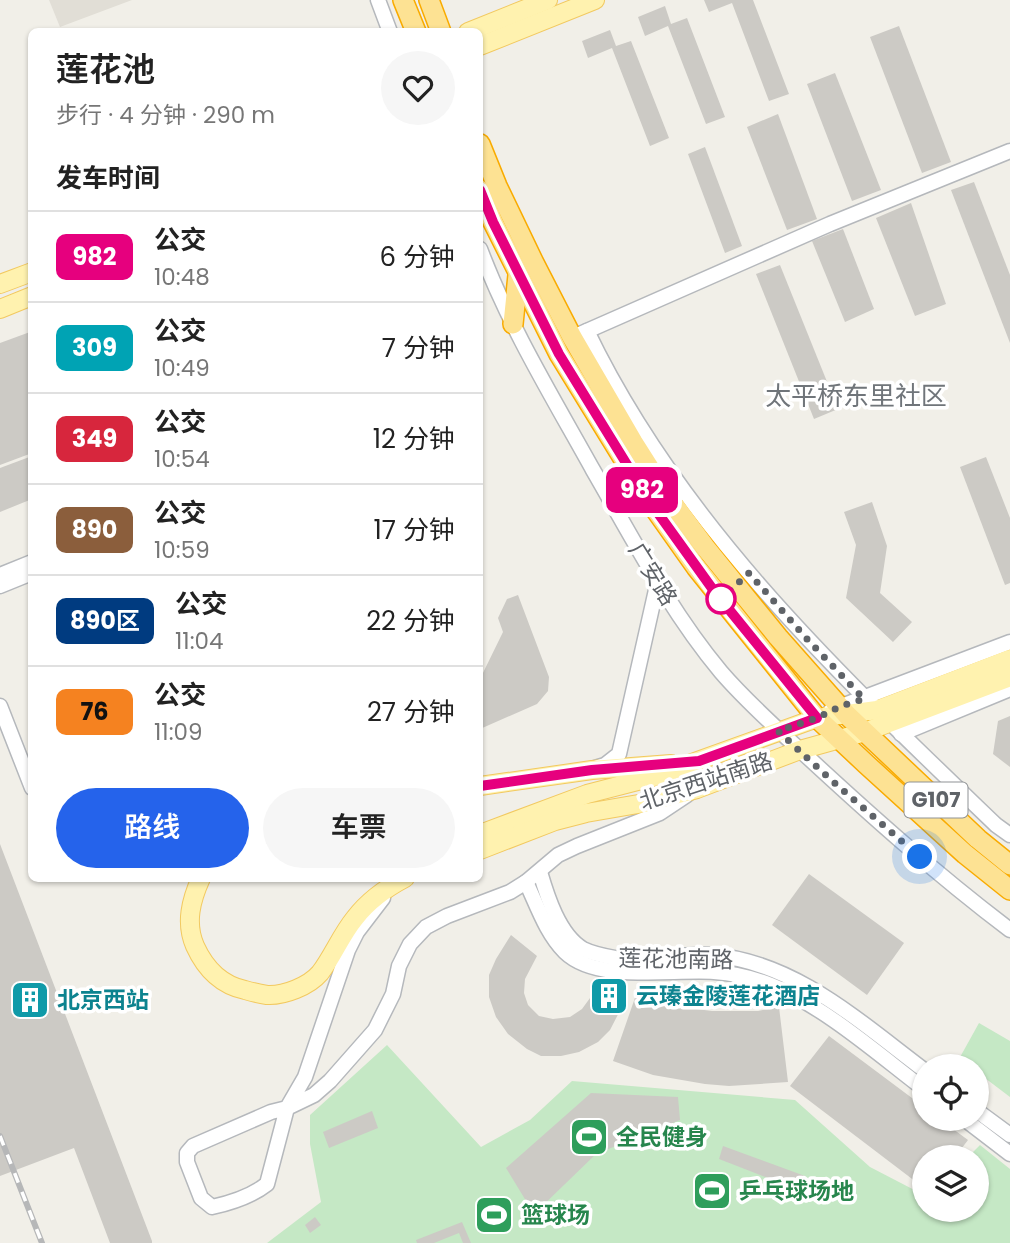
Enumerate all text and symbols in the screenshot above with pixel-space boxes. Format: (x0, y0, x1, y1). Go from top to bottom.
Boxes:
text: 莲花池 (56, 46, 155, 93)
button: heart (381, 51, 455, 125)
text: 步行 · 4 分钟 · 290 m (56, 99, 275, 131)
text: 发车时间 (56, 160, 160, 196)
text: 公交 (154, 222, 206, 258)
text: 6 分钟 (380, 239, 455, 275)
text: 982 (72, 240, 117, 273)
text: 10:48 (154, 261, 210, 293)
text: 公交 (154, 313, 206, 349)
text: 7 分钟 (382, 330, 455, 366)
text: 309 (72, 331, 117, 364)
text: 10:49 (154, 352, 210, 384)
district label: 太平桥东里社区 (765, 378, 947, 414)
text: 公交 (154, 404, 206, 440)
text: 12 分钟 (373, 421, 455, 457)
text: 349 (72, 422, 117, 455)
text: 10:54 (154, 443, 210, 475)
line badge: 982 (602, 467, 682, 513)
text: 982 (620, 473, 664, 506)
text: 公交 (154, 495, 206, 531)
text: 17 分钟 (374, 512, 455, 548)
text: 890 (72, 513, 117, 546)
text: 10:59 (154, 534, 210, 566)
street label: 广安路 (621, 536, 685, 612)
unlabelled marker (706, 584, 736, 614)
text: 公交 (175, 586, 227, 622)
text: 22 分钟 (366, 603, 455, 639)
text: 890区 (70, 604, 140, 637)
text: 11:04 (175, 625, 224, 657)
text: 公交 (154, 677, 206, 713)
text: 27 分钟 (367, 694, 455, 730)
text: 76 (80, 695, 109, 728)
text: 11:09 (154, 716, 203, 748)
street label: 北京西站南路 (635, 744, 777, 818)
road number: G107 (904, 782, 968, 818)
button: 路线 (56, 788, 249, 868)
button: 车票 (263, 788, 455, 868)
your location (902, 839, 937, 874)
street label: 莲花池南路 (618, 942, 734, 976)
building icon: 云瑧金陵莲花酒店 (588, 975, 630, 1017)
building icon: 北京西站 (9, 979, 51, 1021)
place label: 云瑧金陵莲花酒店 (636, 980, 820, 1012)
place label: 北京西站 (57, 984, 149, 1016)
map controls (912, 1054, 989, 1222)
button: locate (912, 1054, 989, 1131)
sports icon: 全民健身 (568, 1116, 610, 1158)
place label: 全民健身 (616, 1121, 708, 1153)
button: layers (912, 1145, 989, 1222)
sports icon: 乒乓球场地 (691, 1170, 733, 1212)
place label: 乒乓球场地 (739, 1175, 854, 1207)
sports icon: 篮球场 (473, 1194, 515, 1236)
place label: 篮球场 (521, 1199, 590, 1231)

